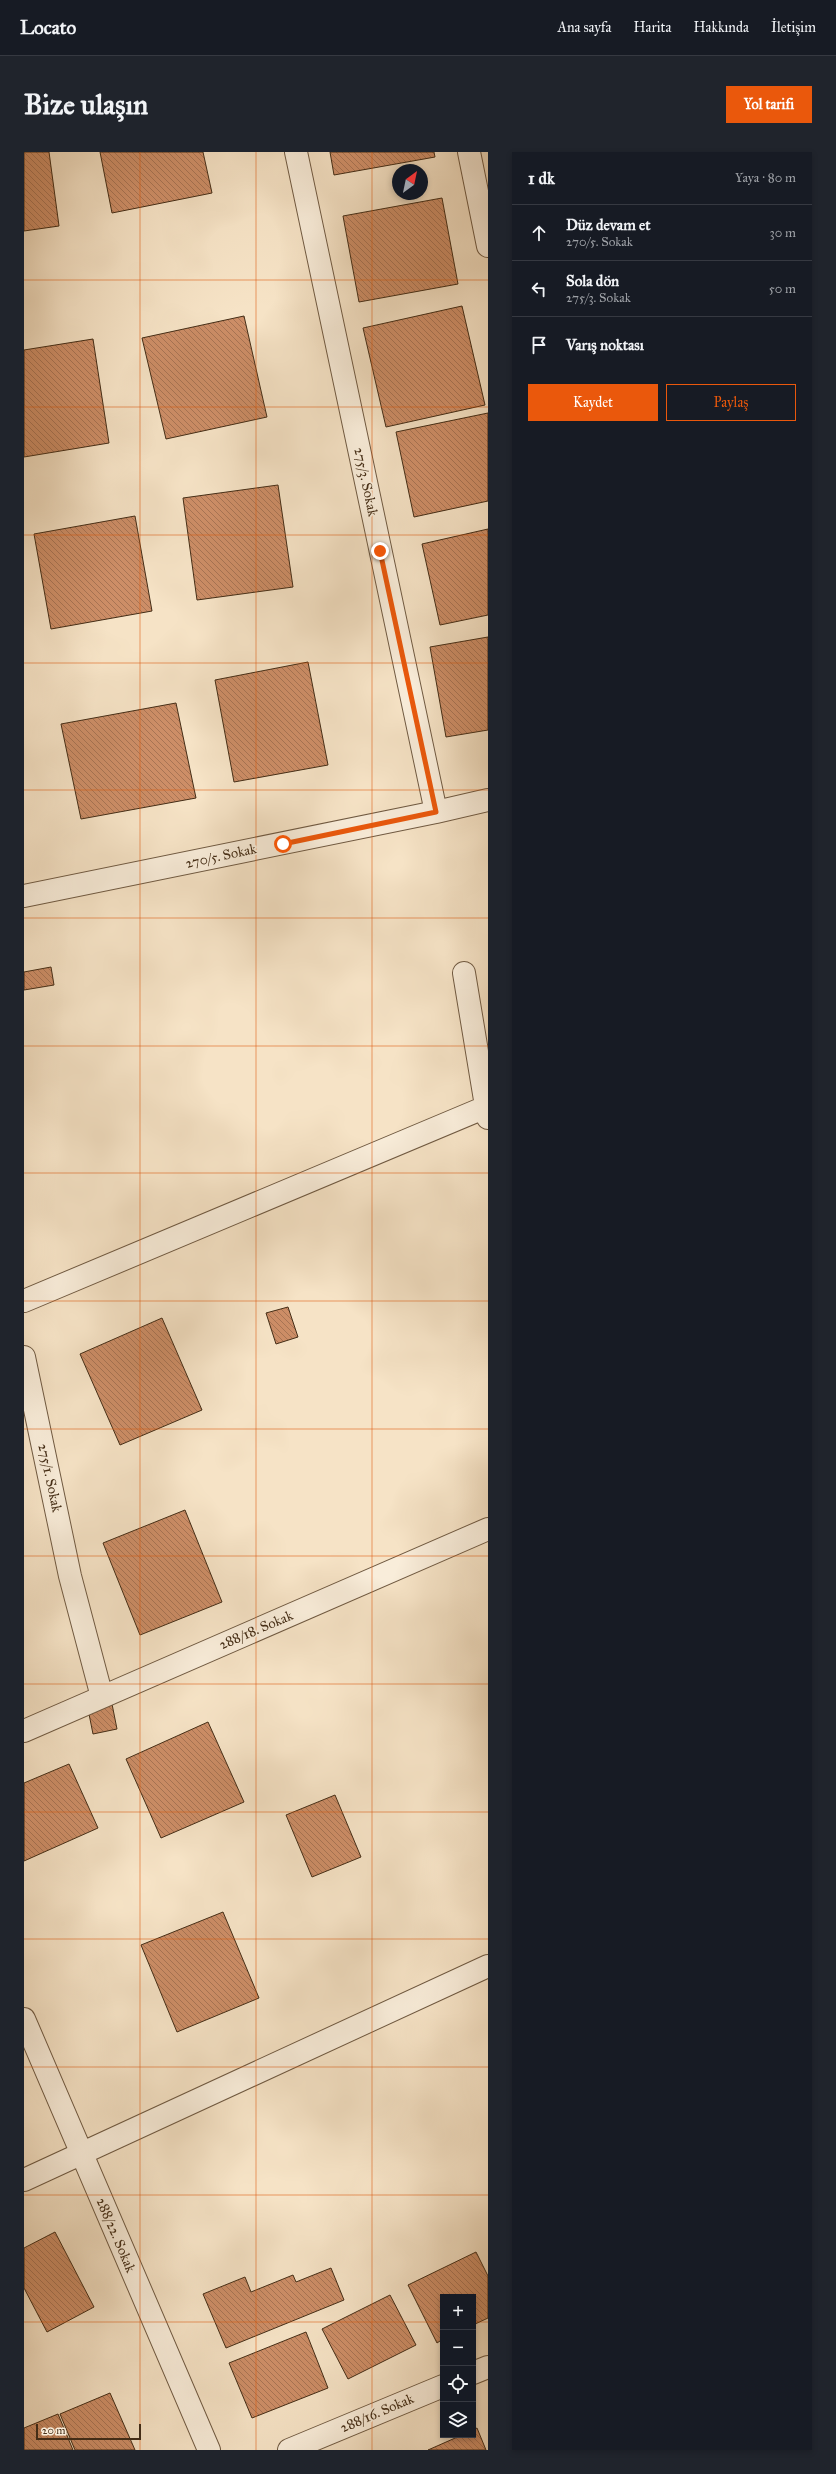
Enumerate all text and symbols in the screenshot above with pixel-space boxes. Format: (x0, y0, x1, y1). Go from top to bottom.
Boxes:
text: Locato (20, 16, 76, 39)
text: Ana sayfa (558, 19, 611, 36)
text: Harita (633, 19, 671, 36)
text: Hakkında (693, 19, 749, 36)
text: İletişim (771, 19, 816, 36)
button: Yol tarifi (726, 86, 812, 123)
text: Bize ulaşın (24, 87, 148, 122)
north arrow (392, 164, 428, 200)
text: 1 dk (528, 168, 555, 189)
text: Yaya · 80 m (735, 170, 796, 186)
text: Düz devam et (566, 216, 651, 234)
icon: ahead (528, 222, 550, 244)
text: 30 m (770, 225, 796, 241)
text: 270/5. Sokak (566, 234, 633, 250)
text: Sola dön (566, 272, 619, 290)
icon: left (528, 278, 550, 300)
text: 50 m (769, 281, 796, 297)
text: 275/3. Sokak (566, 290, 631, 306)
icon: arrive (528, 334, 550, 356)
text: Varış noktası (566, 336, 644, 354)
button: Kaydet (528, 384, 658, 421)
button: Paylaş (666, 384, 796, 421)
street label: 275/3. Sokak (350, 446, 382, 518)
route end (371, 542, 389, 560)
route start (274, 835, 292, 853)
street label: 270/5. Sokak (184, 840, 258, 872)
street label: 275/1. Sokak (34, 1442, 66, 1514)
street label: 288/18. Sokak (217, 1607, 296, 1653)
street label: 288/22. Sokak (93, 2195, 140, 2275)
map controls (440, 2294, 476, 2438)
button: + (440, 2294, 476, 2330)
button: − (440, 2330, 476, 2366)
button: locate (440, 2366, 476, 2402)
street label: 288/16. Sokak (338, 2390, 417, 2436)
button: layers (440, 2402, 476, 2438)
scale bar (36, 2422, 141, 2441)
text: 20 m (42, 2424, 65, 2437)

